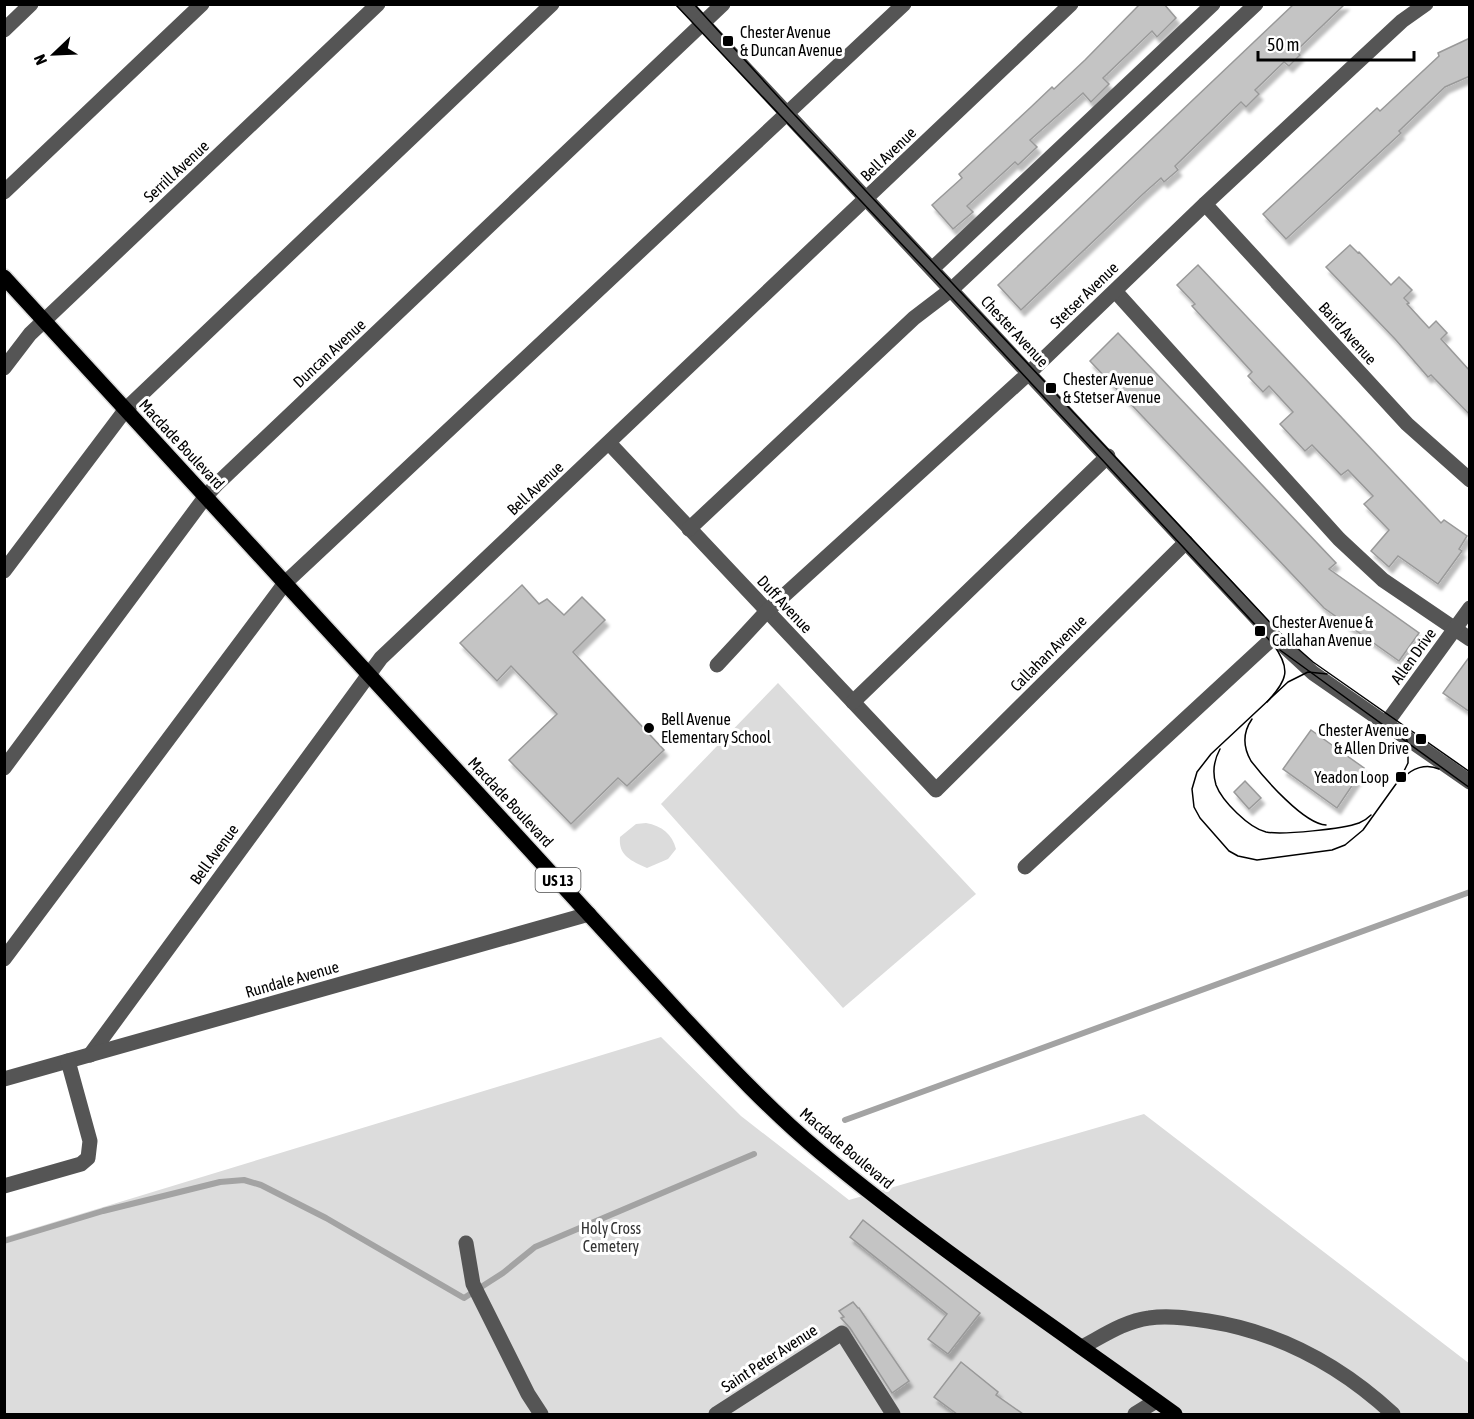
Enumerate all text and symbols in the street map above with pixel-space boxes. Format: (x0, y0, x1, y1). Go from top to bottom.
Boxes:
place label: Chester Avenue & Duncan Avenue (740, 23, 843, 59)
north arrow (24, 24, 84, 84)
scale bar (1258, 24, 1414, 62)
marker: Chester Avenue & Duncan Avenue (721, 34, 735, 48)
text: 50 m (1267, 34, 1299, 55)
text: N (30, 52, 50, 68)
street label: Bell Avenue (857, 123, 919, 185)
street label: Serrill Avenue (140, 136, 212, 206)
street label: Stetser Avenue (1046, 258, 1122, 332)
street label: Chester Avenue (977, 292, 1053, 370)
street label: Baird Avenue (1315, 298, 1381, 368)
street label: Duncan Avenue (289, 315, 369, 391)
place label: Chester Avenue & Stetser Avenue (1063, 370, 1161, 406)
marker: Chester Avenue & Stetser Avenue (1044, 381, 1058, 395)
street label: Macdade Boulevard (136, 395, 228, 493)
street label: Bell Avenue (503, 458, 567, 518)
street label: Duff Avenue (754, 572, 816, 636)
street label: Callahan Avenue (1006, 611, 1090, 695)
place label: Chester Avenue & Callahan Avenue (1272, 613, 1374, 649)
marker: Chester Avenue & Callahan Avenue (1253, 624, 1267, 638)
street label: Allen Drive (1387, 625, 1439, 687)
place label: Bell Avenue Elementary School (661, 710, 772, 747)
marker: Bell Avenue Elementary School (642, 721, 656, 735)
place label: Chester Avenue & Allen Drive (1318, 721, 1409, 757)
marker: Chester Avenue & Allen Drive (1414, 732, 1428, 746)
street label: Macdade Boulevard (465, 753, 557, 851)
place label: Yeadon Loop (1314, 768, 1389, 787)
marker: Yeadon Loop (1394, 770, 1408, 784)
street label: Bell Avenue (186, 820, 242, 888)
road number: US 13 (536, 868, 580, 892)
street label: Rundale Avenue (243, 957, 341, 1001)
street label: Macdade Boulevard (797, 1104, 897, 1192)
park label: Holy Cross Cemetery (581, 1219, 642, 1256)
street label: Saint Peter Avenue (718, 1320, 820, 1396)

